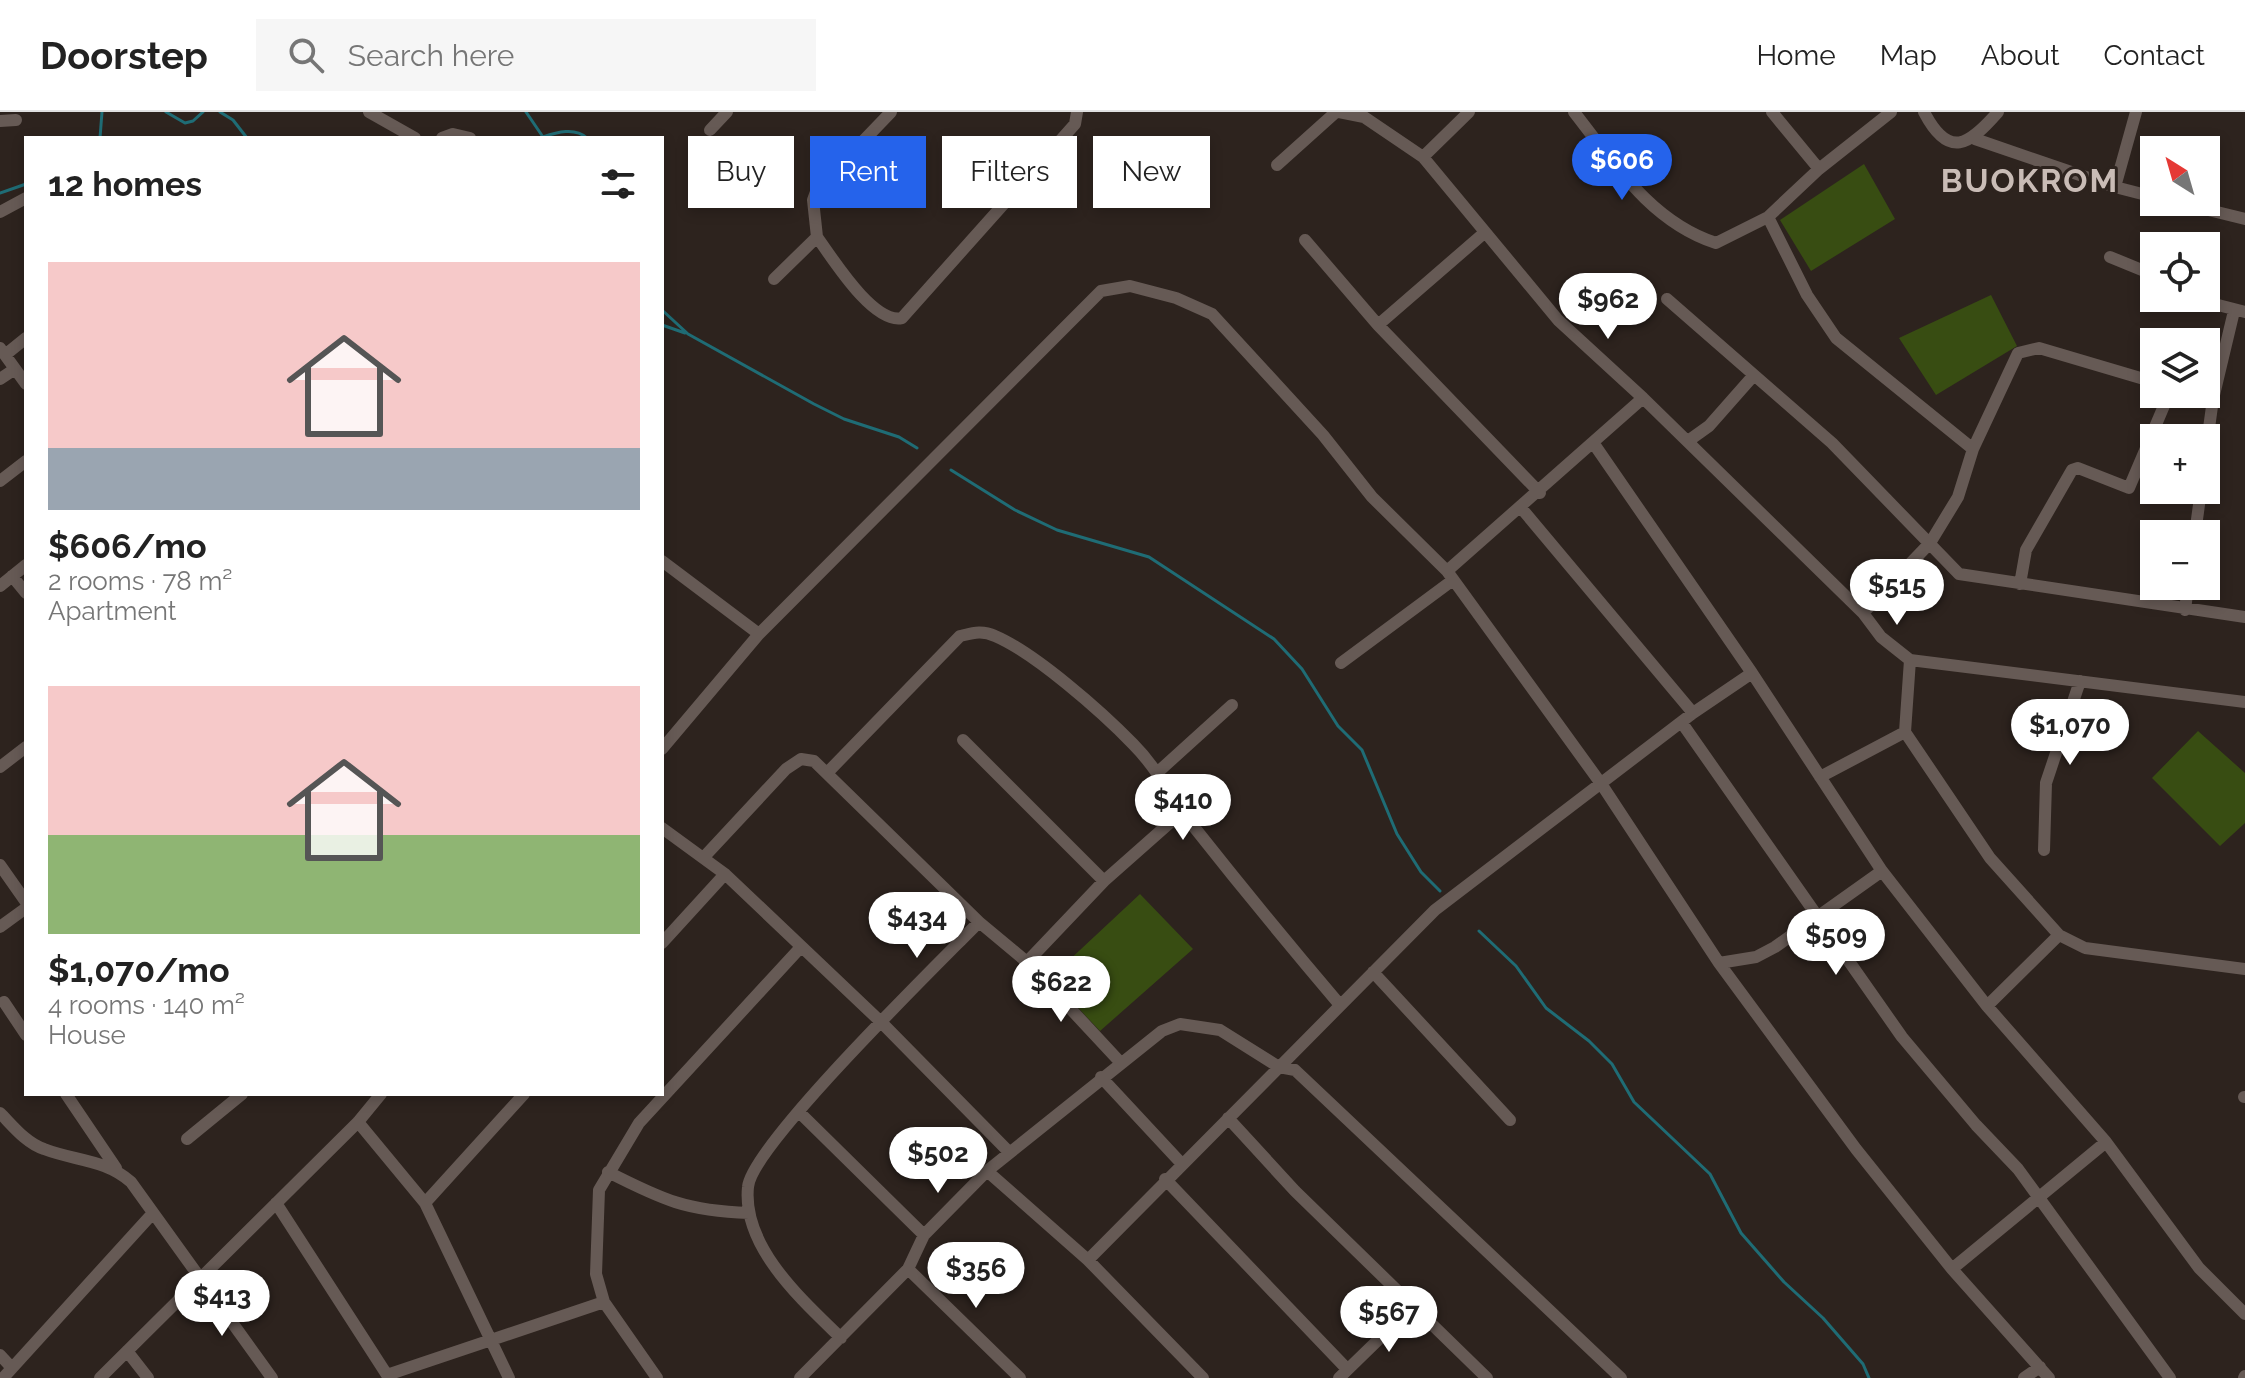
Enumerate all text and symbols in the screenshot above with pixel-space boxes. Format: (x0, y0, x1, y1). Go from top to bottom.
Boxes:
search box (256, 19, 816, 91)
text: Doorstep (40, 33, 208, 78)
icon: search (284, 33, 328, 77)
text: Search here (348, 38, 514, 73)
text: Home (1756, 39, 1836, 72)
text: Map (1880, 39, 1937, 72)
text: About (1981, 39, 2060, 72)
text: Contact (2104, 39, 2205, 72)
pin: $606 (1575, 134, 1669, 202)
chip: Buy (688, 136, 794, 208)
chip: Rent (810, 136, 926, 208)
chip: Filters (942, 136, 1077, 208)
chip: New (1093, 136, 1210, 208)
north arrow (2140, 136, 2220, 216)
map controls (2140, 136, 2220, 600)
text: $606 (1590, 145, 1654, 175)
icon: filters (596, 162, 640, 206)
district label: BUOKROM (1941, 162, 2119, 199)
text: 12 homes (48, 164, 202, 204)
button: locate (2140, 232, 2220, 312)
pin: $962 (1561, 273, 1655, 341)
text: $962 (1577, 284, 1639, 314)
icon: home (272, 314, 416, 458)
button: layers (2140, 328, 2220, 408)
button: + (2140, 424, 2220, 504)
button: − (2140, 520, 2220, 600)
text: $606/mo (48, 526, 207, 566)
pin: $515 (1850, 559, 1944, 627)
text: 2 rooms · 78 m² (48, 566, 232, 596)
text: $515 (1868, 570, 1926, 600)
text: Apartment (48, 596, 177, 626)
pin: $1,070 (2005, 699, 2135, 767)
text: $1,070 (2029, 710, 2111, 740)
icon: home (272, 738, 416, 882)
pin: $410 (1136, 774, 1230, 842)
text: $410 (1153, 785, 1213, 815)
pin: $434 (870, 892, 964, 960)
text: $434 (887, 903, 947, 933)
pin: $509 (1789, 909, 1883, 977)
text: $509 (1805, 920, 1867, 950)
text: $1,070/mo (48, 950, 230, 990)
pin: $622 (1014, 956, 1108, 1024)
text: $622 (1030, 967, 1092, 997)
text: 4 rooms · 140 m² (48, 990, 245, 1020)
text: House (48, 1020, 126, 1050)
pin: $502 (891, 1127, 985, 1195)
text: $502 (907, 1138, 969, 1168)
pin: $356 (929, 1242, 1023, 1310)
text: $356 (945, 1253, 1007, 1283)
pin: $413 (175, 1270, 269, 1338)
text: $413 (193, 1281, 251, 1311)
pin: $567 (1342, 1286, 1436, 1354)
text: $567 (1358, 1297, 1420, 1327)

